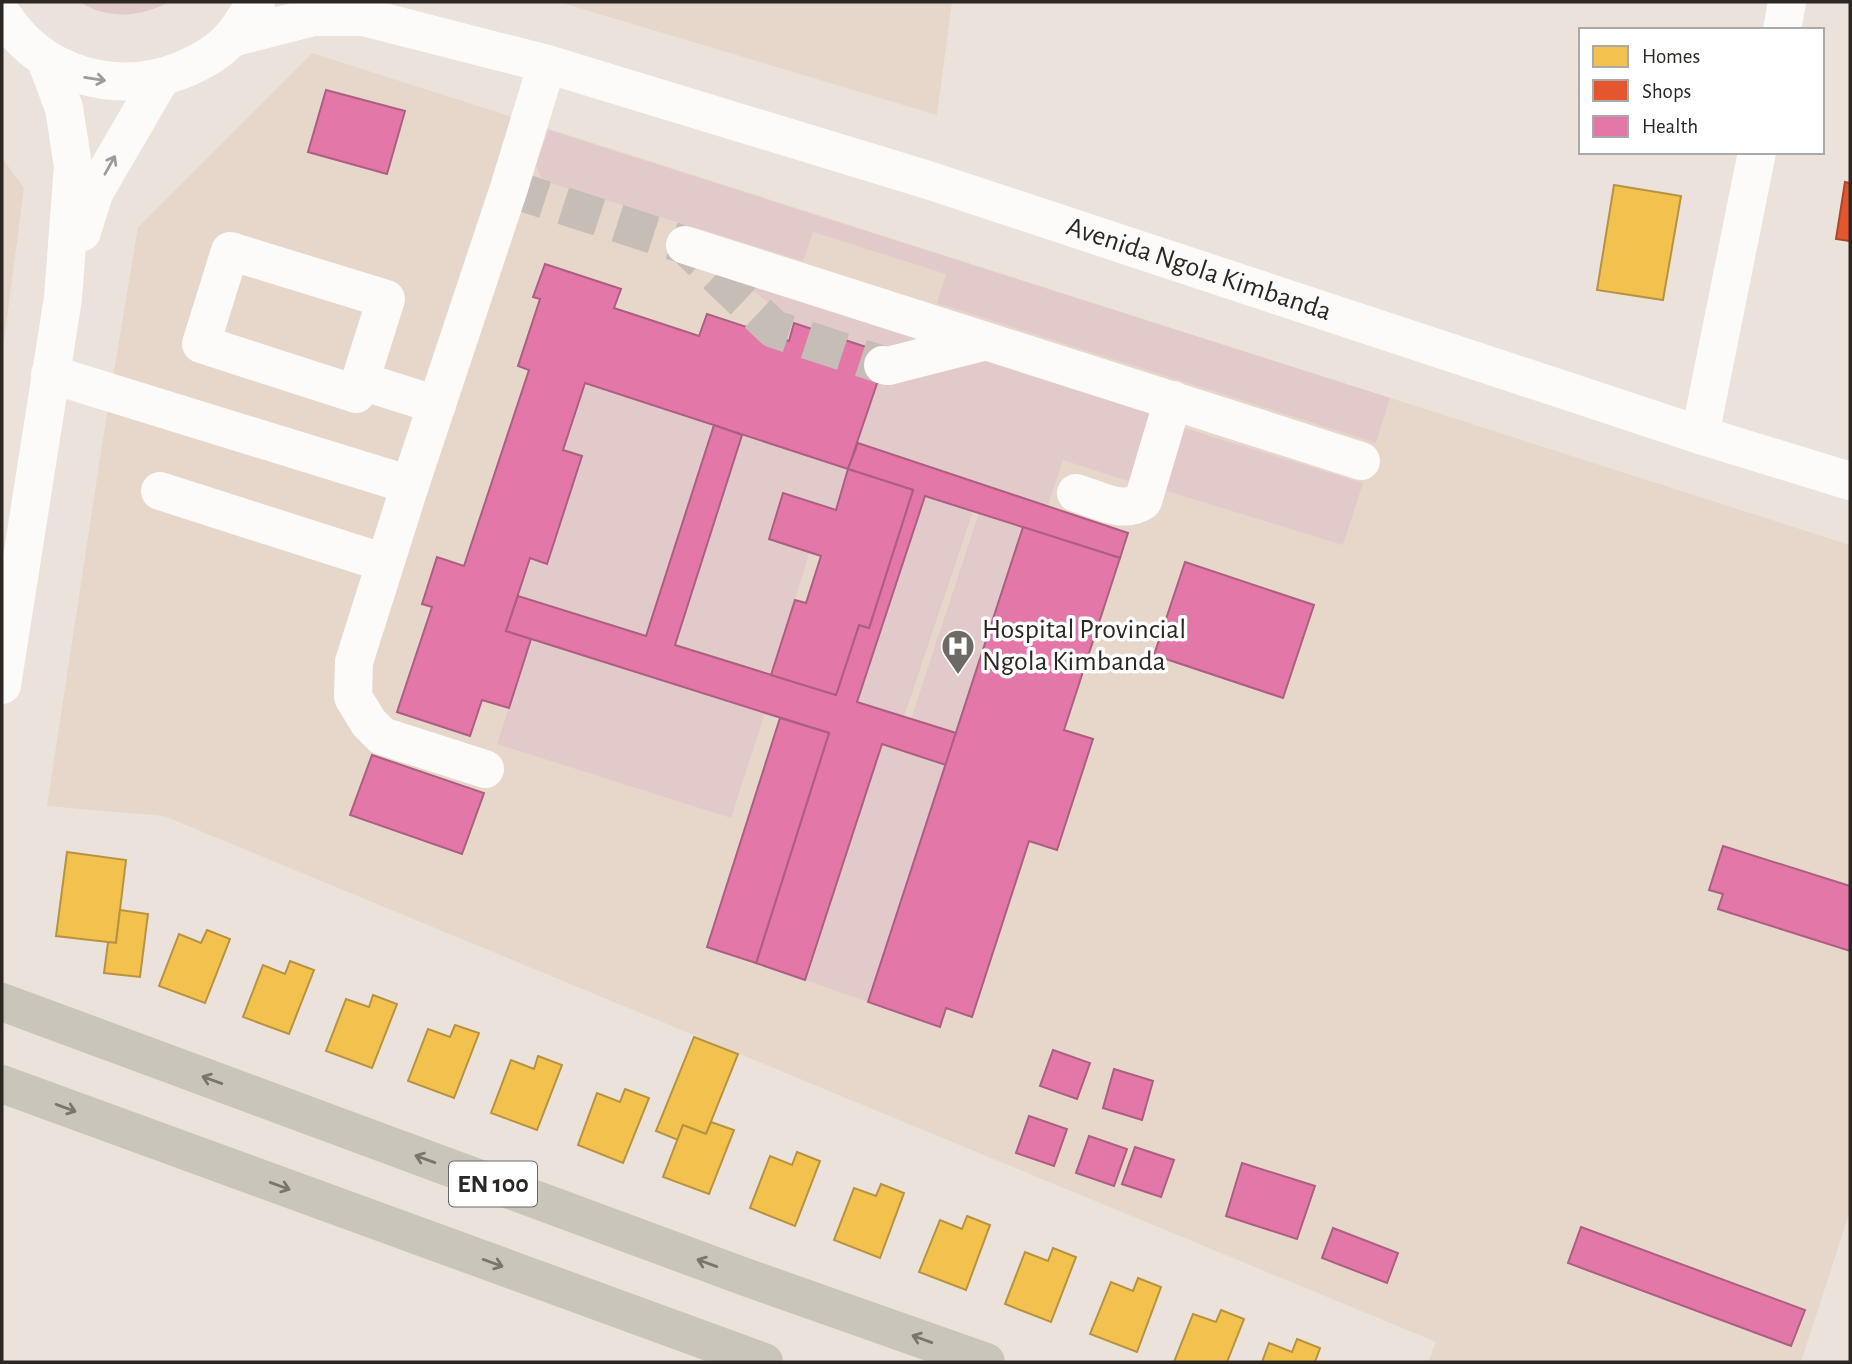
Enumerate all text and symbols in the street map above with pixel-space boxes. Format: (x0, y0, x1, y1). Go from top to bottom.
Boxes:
legend (1579, 28, 1824, 154)
text: Homes (1642, 46, 1700, 67)
one-way arrow (83, 73, 106, 86)
text: Shops (1642, 81, 1691, 102)
text: Health (1642, 116, 1698, 137)
one-way arrow (104, 155, 117, 176)
street label: Avenida Ngola Kimbanda (1063, 213, 1335, 326)
place label: Hospital Provincial Ngola Kimbanda (982, 616, 1186, 676)
hospital icon: Hospital Provincial Ngola Kimbanda (939, 627, 977, 676)
one-way arrow (201, 1073, 223, 1085)
one-way arrow (54, 1102, 76, 1115)
one-way arrow (414, 1151, 436, 1164)
road number: EN 100 (449, 1162, 537, 1206)
one-way arrow (268, 1180, 290, 1193)
one-way arrow (697, 1256, 719, 1268)
one-way arrow (482, 1258, 504, 1271)
one-way arrow (911, 1332, 933, 1345)

